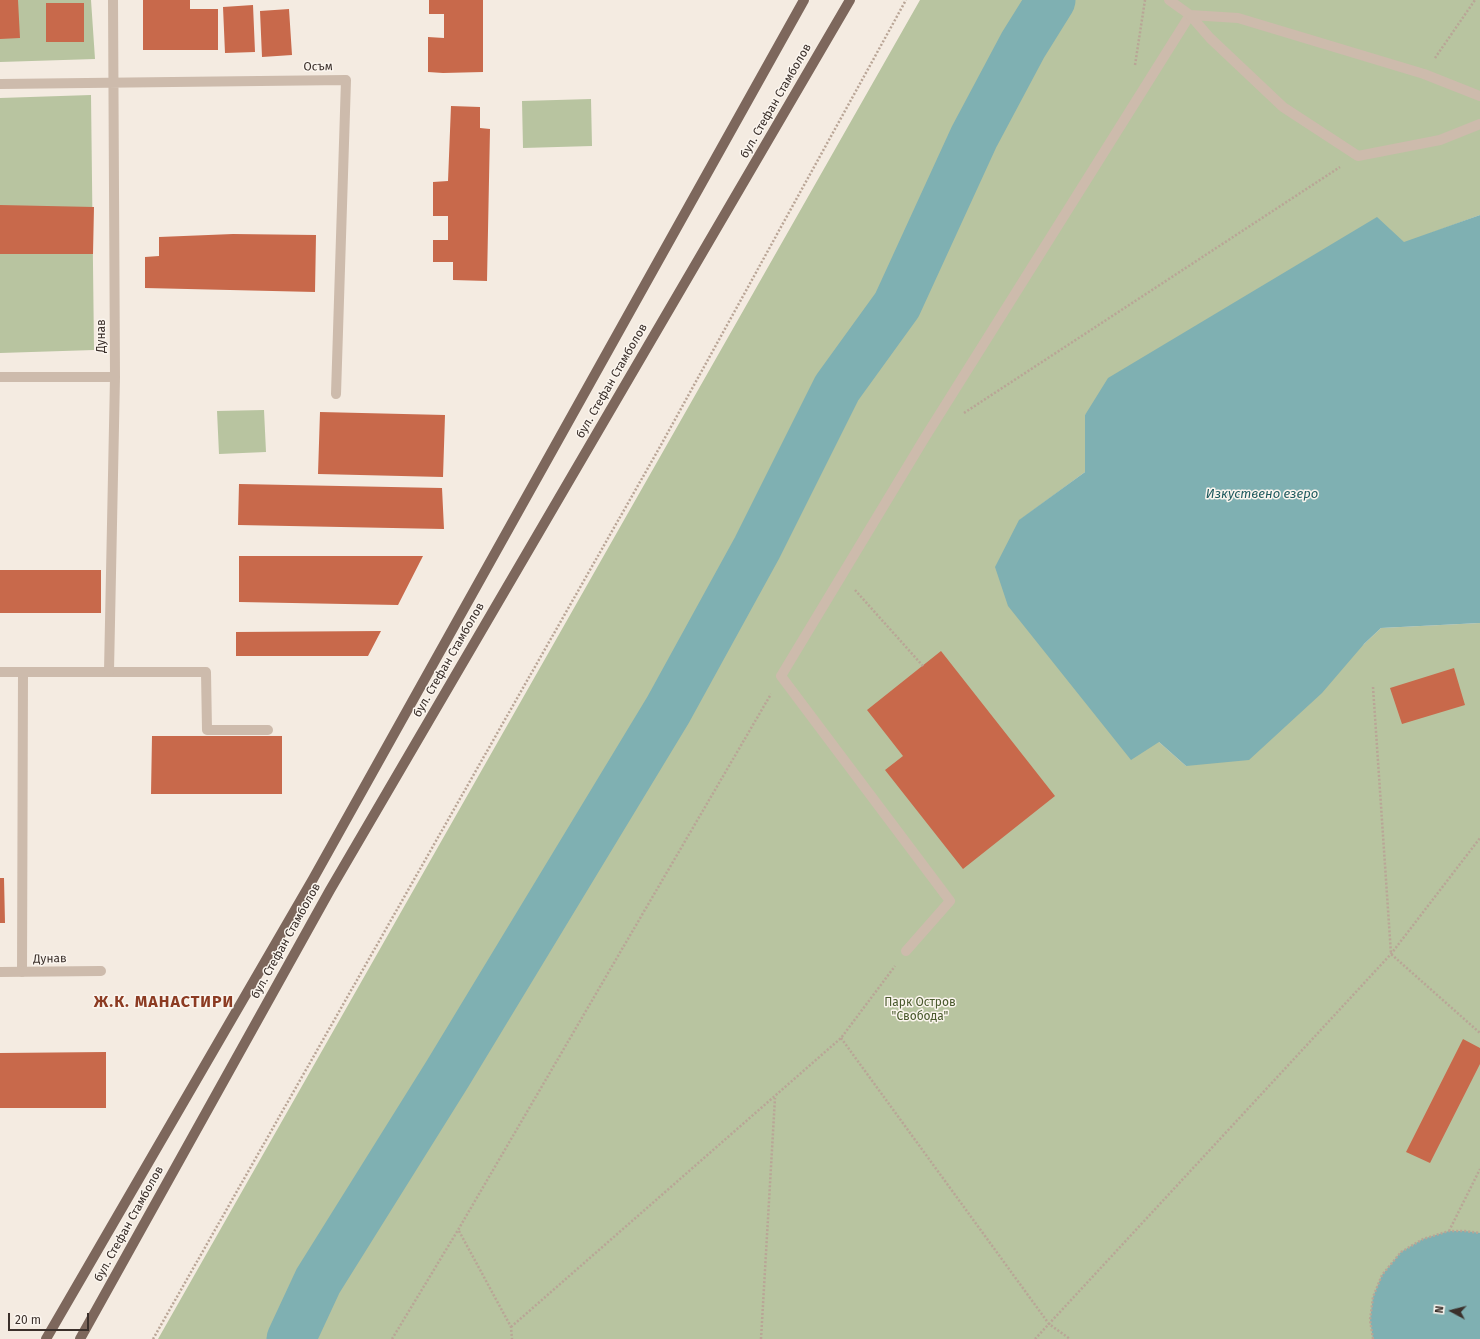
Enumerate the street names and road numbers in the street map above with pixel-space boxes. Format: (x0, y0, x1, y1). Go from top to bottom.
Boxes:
street label: бул. Стефан Стамболов (737, 41, 815, 161)
street label: Осъм (303, 60, 333, 74)
street label: Дунав (95, 319, 109, 353)
street label: бул. Стефан Стамболов (573, 321, 651, 441)
street label: бул. Стефан Стамболов (410, 600, 488, 720)
street label: бул. Стефан Стамболов (248, 881, 324, 1001)
street label: Дунав (33, 952, 67, 966)
street label: бул. Стефан Стамболов (91, 1164, 167, 1284)

